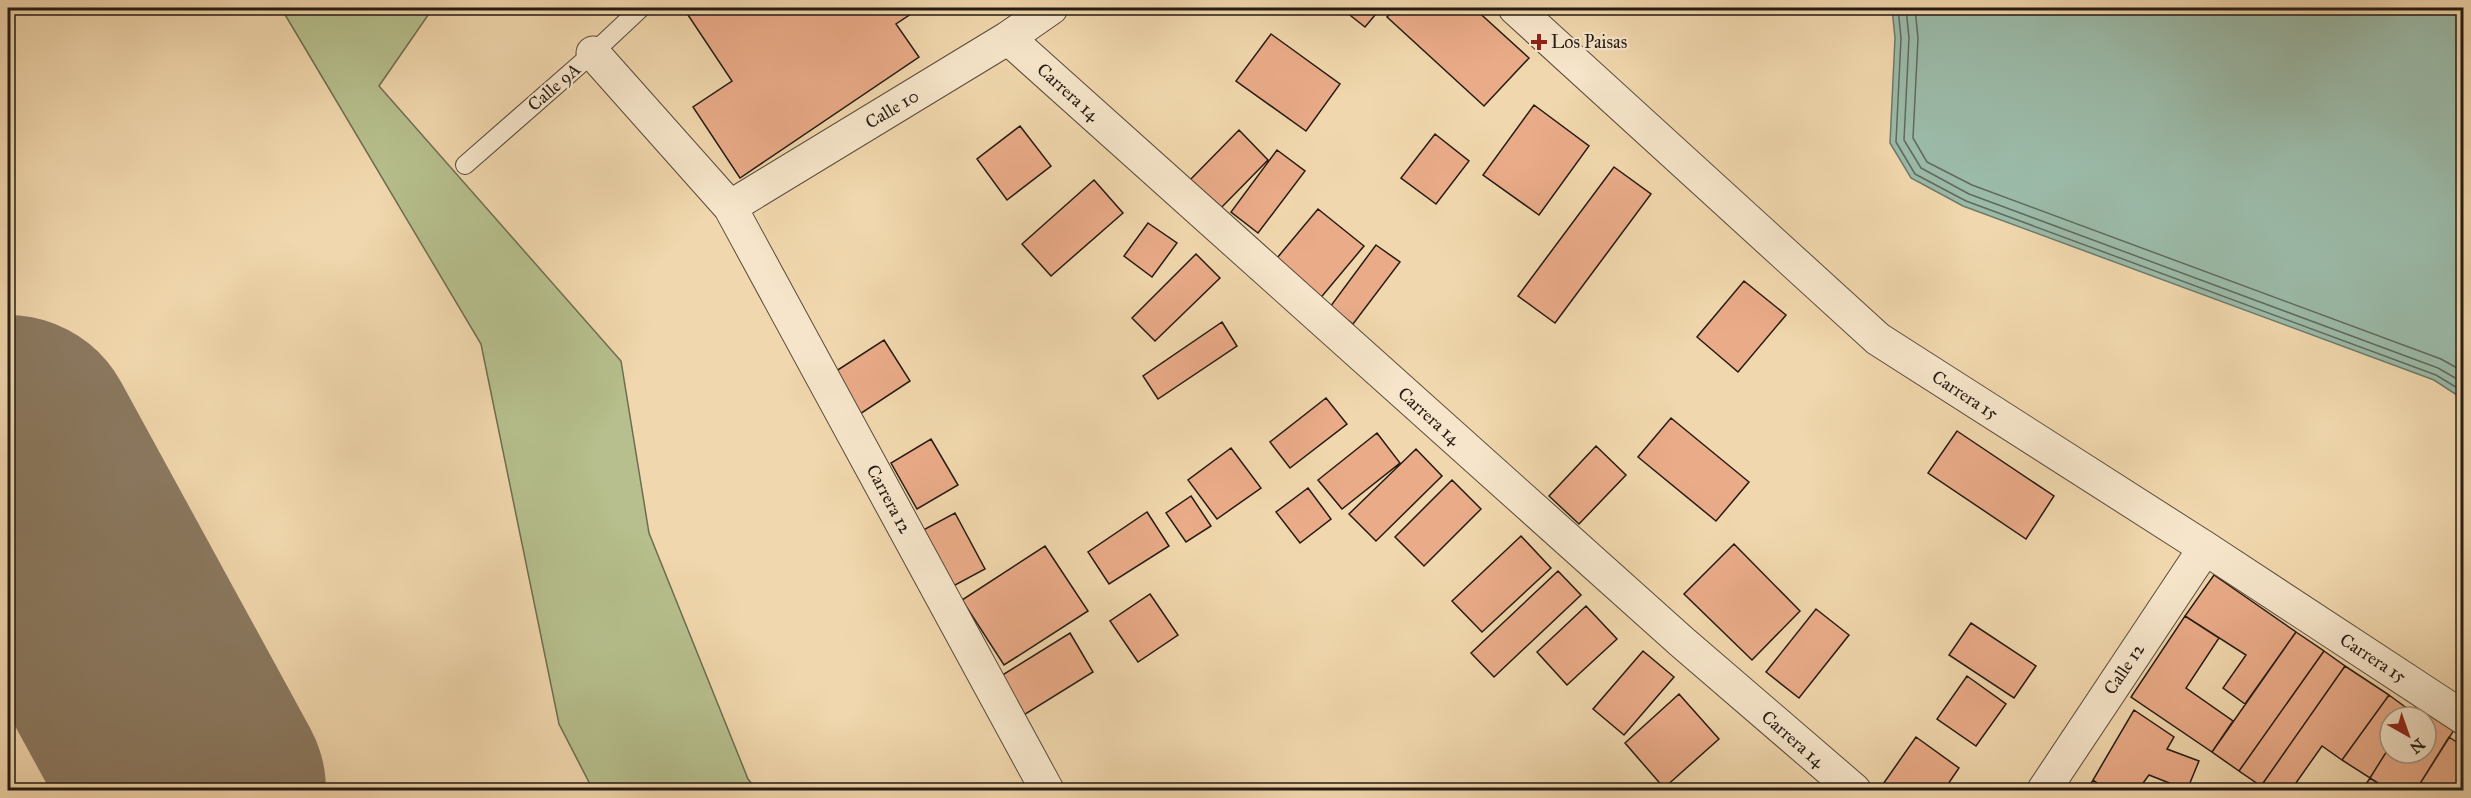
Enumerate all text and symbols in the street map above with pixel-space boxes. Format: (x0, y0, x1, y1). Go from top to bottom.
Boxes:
place label: Los Paisas (1551, 31, 1627, 53)
marker: Los Paisas (1532, 35, 1546, 49)
street label: Calle 9A (523, 58, 585, 116)
street label: Carrera 14 (1032, 58, 1104, 126)
street label: Calle 10 (861, 85, 923, 133)
street label: Carrera 15 (1928, 366, 2003, 425)
street label: Carrera 14 (1393, 382, 1465, 450)
street label: Carrera 12 (862, 461, 916, 537)
street label: Carrera 15 (2336, 629, 2411, 688)
street label: Calle 12 (2099, 639, 2149, 699)
north arrow (2378, 705, 2438, 765)
street label: Carrera 14 (1757, 706, 1830, 773)
text: N (2406, 734, 2429, 758)

